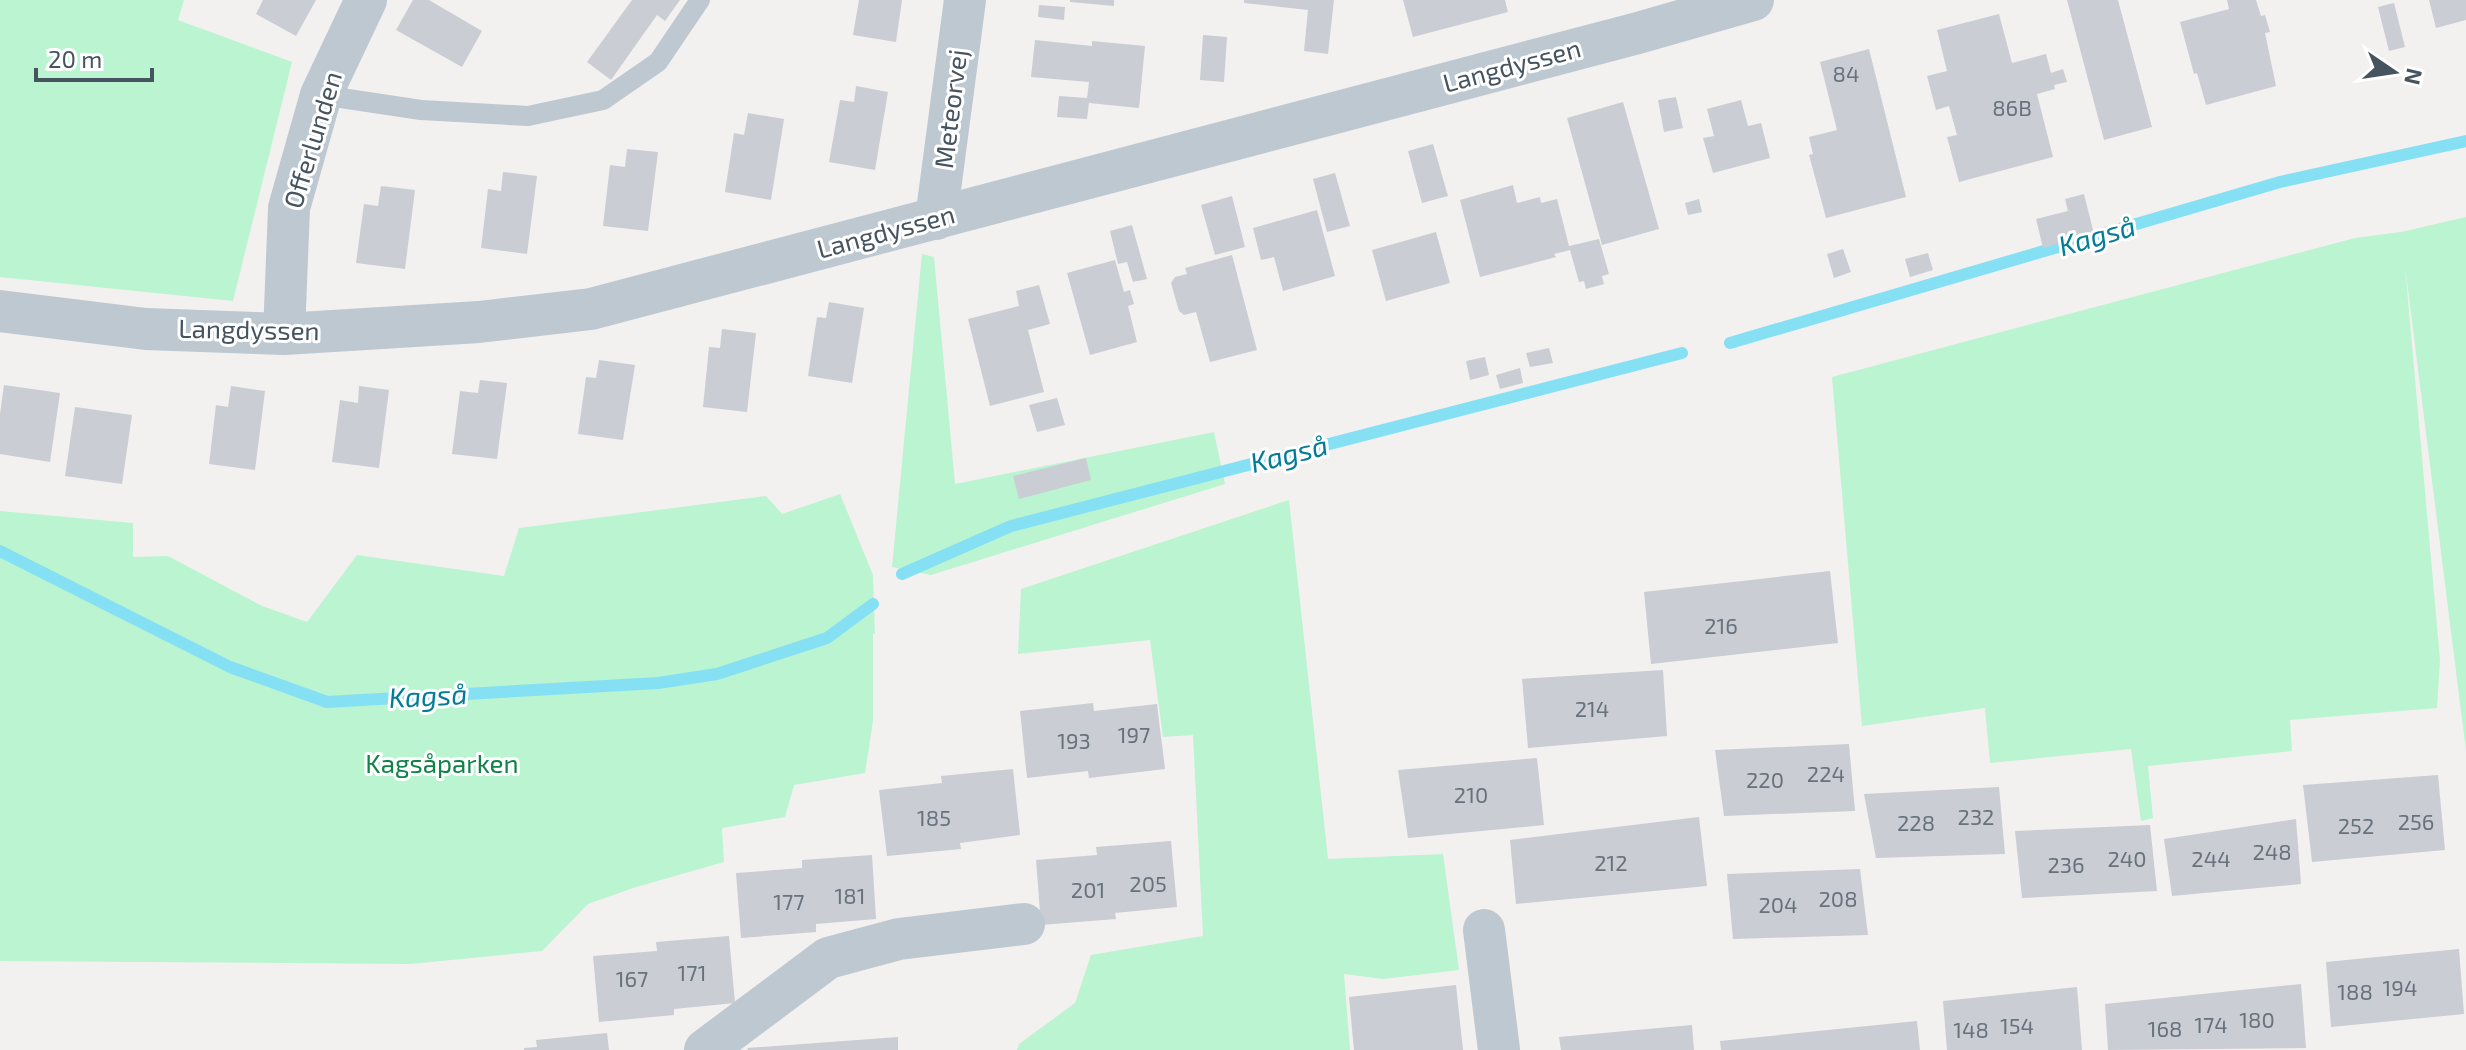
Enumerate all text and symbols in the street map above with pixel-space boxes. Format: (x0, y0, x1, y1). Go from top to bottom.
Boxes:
street label: Langdyssen (1439, 31, 1584, 98)
scale bar (36, 32, 152, 82)
north arrow (2354, 32, 2434, 112)
text: 20 m (48, 44, 102, 73)
street label: Meteorvej (927, 47, 972, 170)
house number: 84 (1833, 60, 1859, 86)
text: N (2400, 66, 2429, 87)
street label: Offerlunden (276, 67, 347, 212)
house number: 86B (1992, 94, 2032, 120)
street label: Langdyssen (813, 197, 958, 264)
water label: Kagså (2054, 208, 2139, 262)
street label: Langdyssen (178, 312, 320, 345)
water label: Kagså (1247, 427, 1331, 479)
house number: 216 (1704, 612, 1738, 638)
water label: Kagså (388, 676, 468, 714)
house number: 214 (1575, 695, 1609, 721)
house number: 197 (1118, 721, 1150, 747)
house number: 193 (1057, 727, 1091, 753)
park label: Kagsåparken (365, 747, 519, 778)
house number: 224 (1807, 760, 1845, 786)
house number: 220 (1746, 766, 1784, 792)
house number: 210 (1454, 781, 1488, 807)
house number: 232 (1958, 803, 1994, 829)
house number: 185 (917, 804, 951, 830)
house number: 256 (2398, 808, 2434, 834)
house number: 228 (1897, 809, 1935, 835)
house number: 252 (2338, 812, 2374, 838)
house number: 248 (2252, 838, 2292, 864)
house number: 240 (2107, 845, 2147, 871)
house number: 244 (2191, 845, 2231, 871)
house number: 212 (1594, 849, 1628, 875)
house number: 236 (2047, 851, 2085, 877)
house number: 205 (1129, 870, 1167, 896)
house number: 201 (1071, 876, 1105, 902)
house number: 181 (835, 882, 865, 908)
house number: 208 (1819, 885, 1857, 911)
house number: 177 (773, 888, 805, 914)
house number: 204 (1758, 891, 1798, 917)
house number: 171 (678, 959, 706, 985)
house number: 167 (616, 965, 648, 991)
house number: 194 (2383, 974, 2417, 1000)
house number: 188 (2337, 978, 2373, 1004)
house number: 180 (2239, 1006, 2275, 1032)
house number: 174 (2194, 1011, 2228, 1037)
house number: 154 (2000, 1012, 2034, 1038)
house number: 168 (2148, 1015, 2182, 1041)
house number: 148 (1953, 1016, 1989, 1042)

